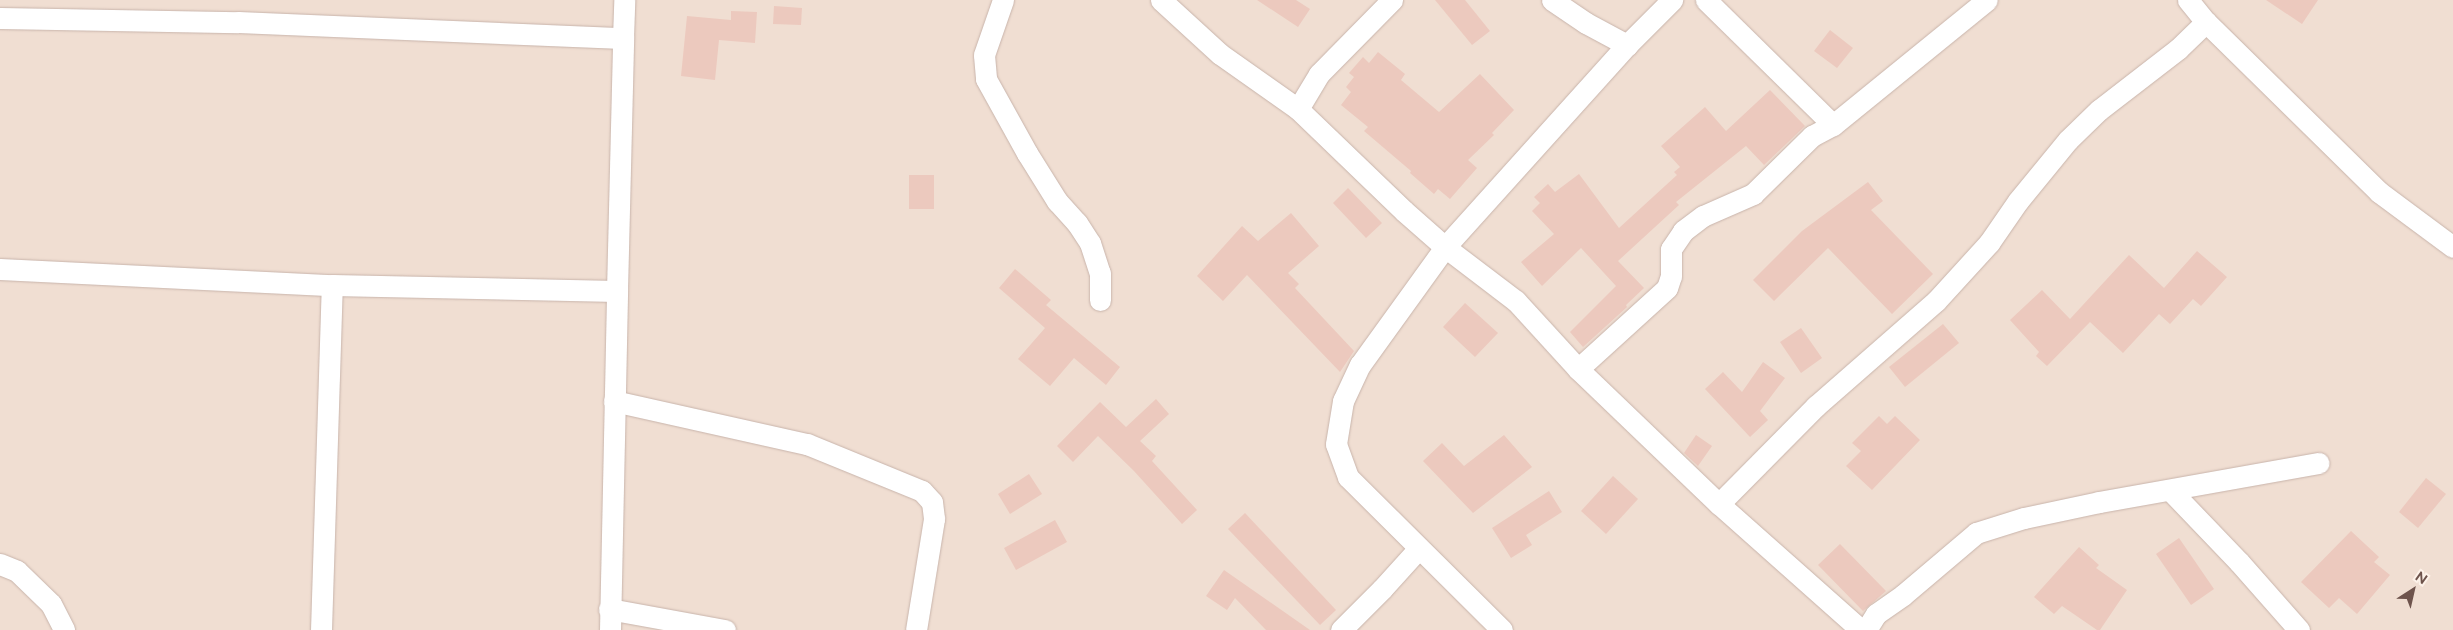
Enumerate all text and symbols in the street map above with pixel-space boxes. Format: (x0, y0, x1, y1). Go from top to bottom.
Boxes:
north arrow (2388, 565, 2438, 615)
text: N (2413, 568, 2431, 587)

